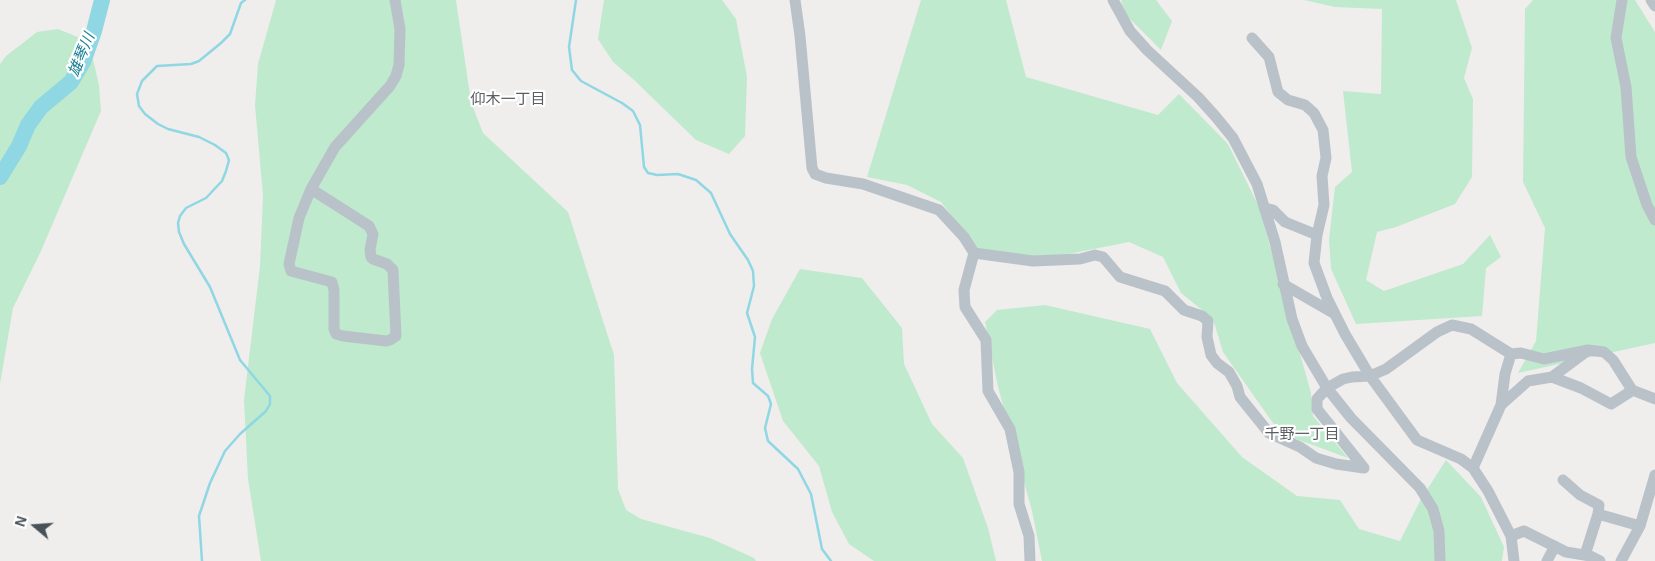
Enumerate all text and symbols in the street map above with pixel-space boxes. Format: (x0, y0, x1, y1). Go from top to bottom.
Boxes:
water label: 雄琴川 (65, 31, 99, 79)
district label: 仰木一丁目 (471, 91, 545, 109)
district label: 千野一丁目 (1265, 426, 1339, 444)
north arrow (10, 501, 60, 551)
text: N (12, 514, 30, 529)

